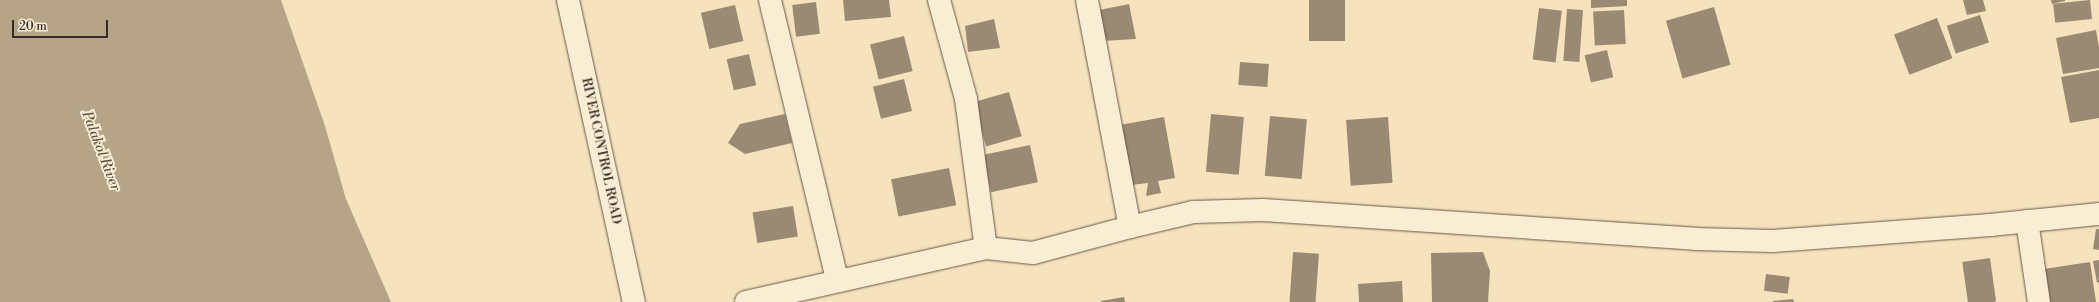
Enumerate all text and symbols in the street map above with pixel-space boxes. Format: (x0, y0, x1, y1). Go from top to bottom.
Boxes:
scale bar (14, 12, 110, 38)
text: 20 m (19, 19, 47, 34)
street label: RIVER CONTROL ROAD (578, 76, 624, 226)
water label: Palakol River (78, 109, 124, 193)

